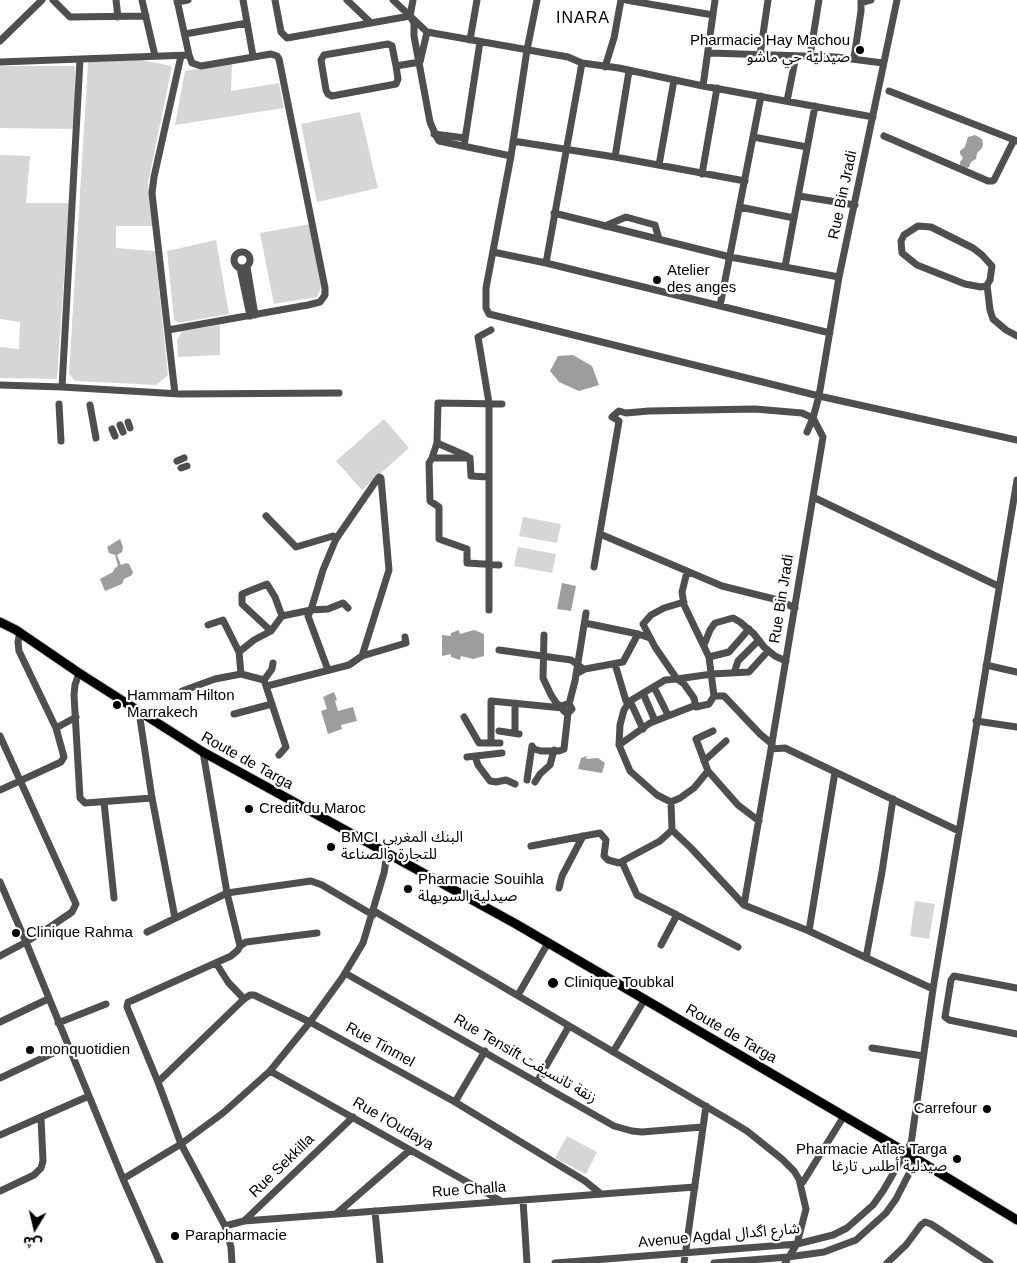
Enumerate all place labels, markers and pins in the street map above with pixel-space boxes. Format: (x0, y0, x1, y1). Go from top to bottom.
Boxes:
place label: Pharmacie Hay Machou صيدلية حي ماشو (690, 32, 850, 67)
marker: Pharmacie Hay Machou صيدلية حي ماشو (854, 44, 866, 56)
place label: Atelier des anges (667, 262, 736, 297)
marker: Atelier des anges (651, 274, 663, 286)
place label: Hammam Hilton Marrakech (127, 687, 235, 722)
marker: Hammam Hilton Marrakech (111, 699, 123, 711)
place label: Credit du Maroc (259, 800, 366, 818)
marker: Credit du Maroc (243, 803, 255, 815)
place label: BMCI البنك المغربي للتجارة والصناعة (341, 829, 463, 864)
marker: BMCI البنك المغربي للتجارة والصناعة (325, 841, 337, 853)
place label: Pharmacie Souihla صيدلية السويهلة (418, 871, 544, 906)
marker: Pharmacie Souihla صيدلية السويهلة (402, 883, 414, 895)
place label: Clinique Rahma (26, 924, 133, 942)
marker: Clinique Rahma (10, 927, 22, 939)
place label: Clinique Toubkal (564, 974, 674, 992)
marker: Clinique Toubkal (546, 976, 560, 990)
place label: monquotidien (40, 1041, 130, 1059)
marker: monquotidien (24, 1044, 36, 1056)
place label: Carrefour (914, 1100, 977, 1118)
marker: Carrefour (981, 1103, 993, 1115)
place label: Pharmacie Atlas Targa صيدلية أطلس تارغا (796, 1141, 947, 1176)
marker: Pharmacie Atlas Targa صيدلية أطلس تارغا (951, 1153, 963, 1165)
place label: Parapharmacie (185, 1227, 287, 1245)
marker: Parapharmacie (169, 1230, 181, 1242)

